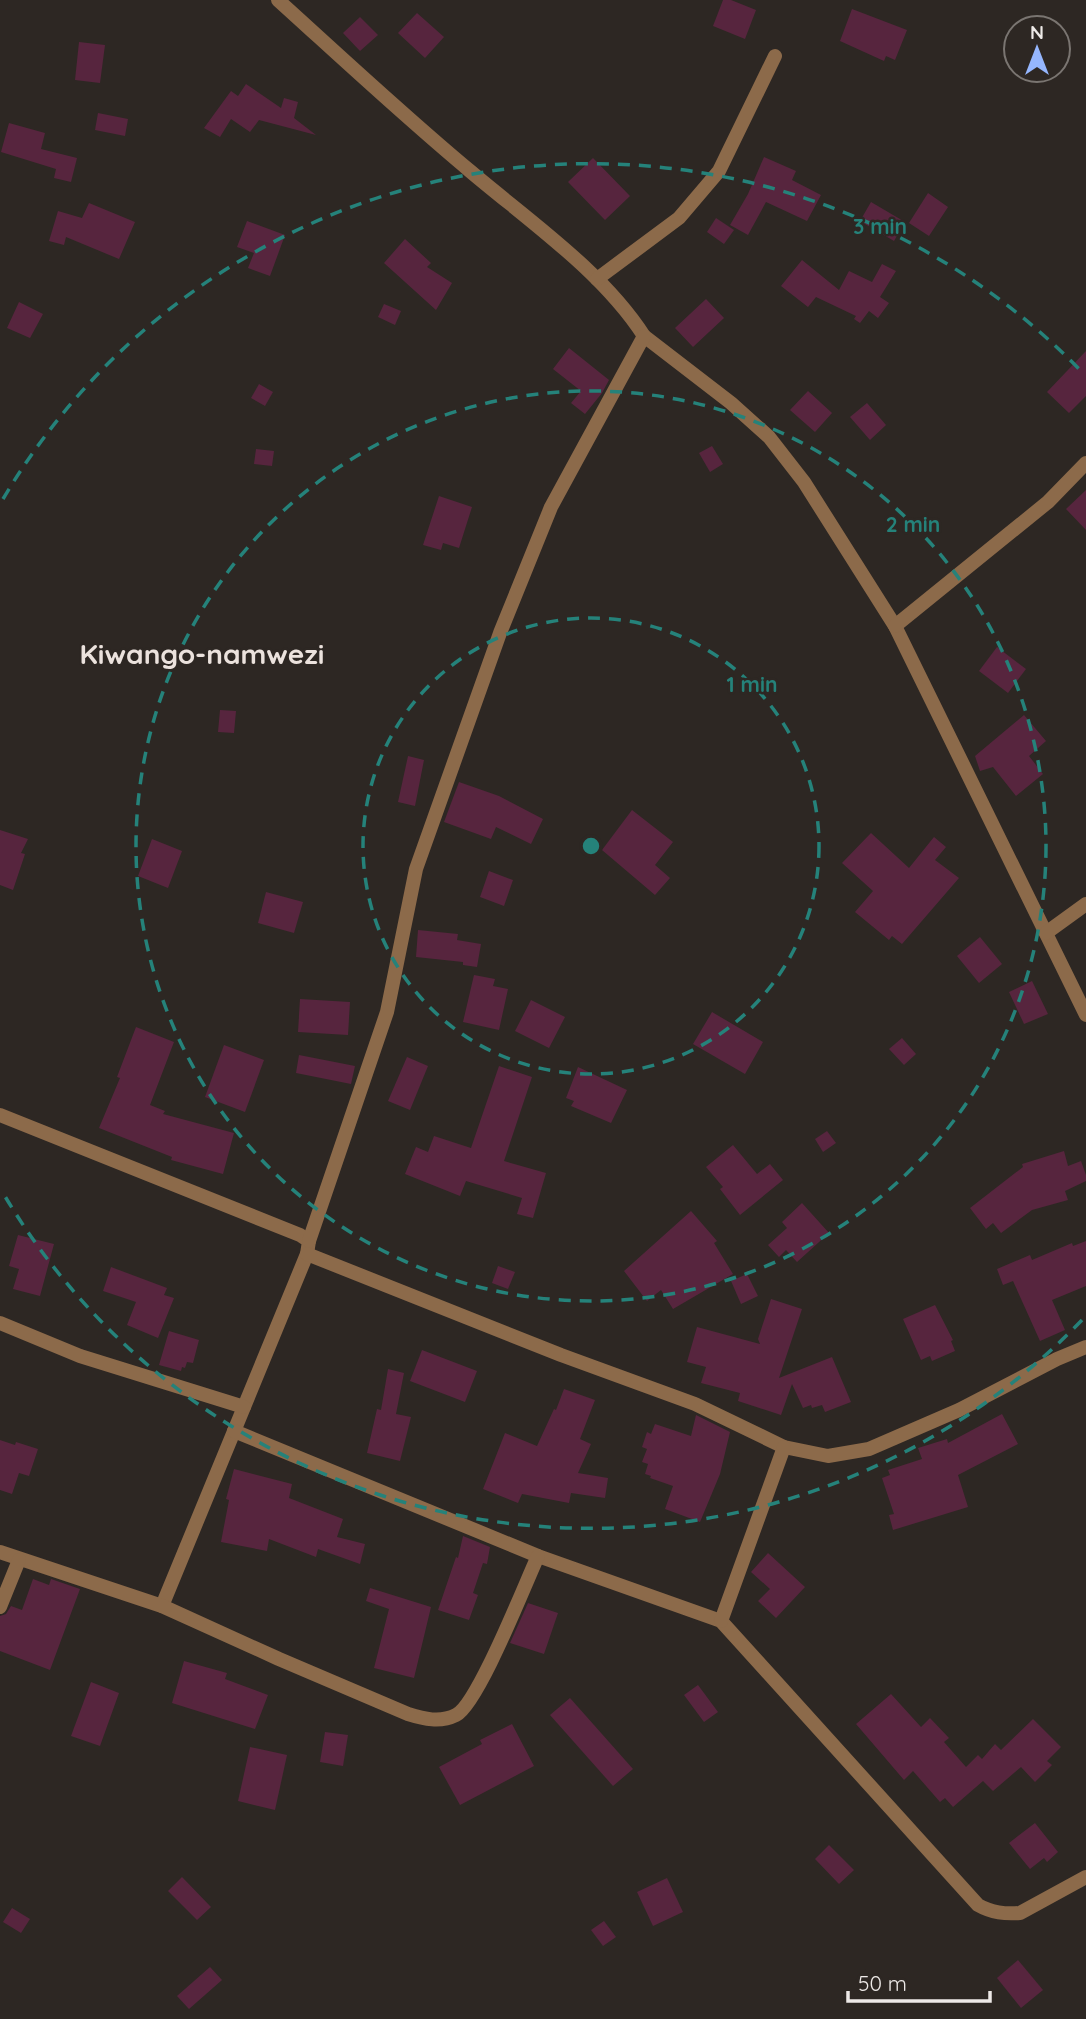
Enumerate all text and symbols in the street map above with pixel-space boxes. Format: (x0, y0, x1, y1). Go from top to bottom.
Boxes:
north arrow (1002, 14, 1072, 84)
text: N (1030, 20, 1044, 44)
text: 3 min (853, 213, 907, 239)
text: 2 min (886, 511, 940, 537)
district label: Kiwango-namwezi (80, 636, 324, 671)
text: 1 min (727, 671, 777, 697)
centre of rings (579, 834, 603, 858)
scale bar (848, 1960, 990, 2004)
text: 50 m (858, 1970, 907, 1996)

